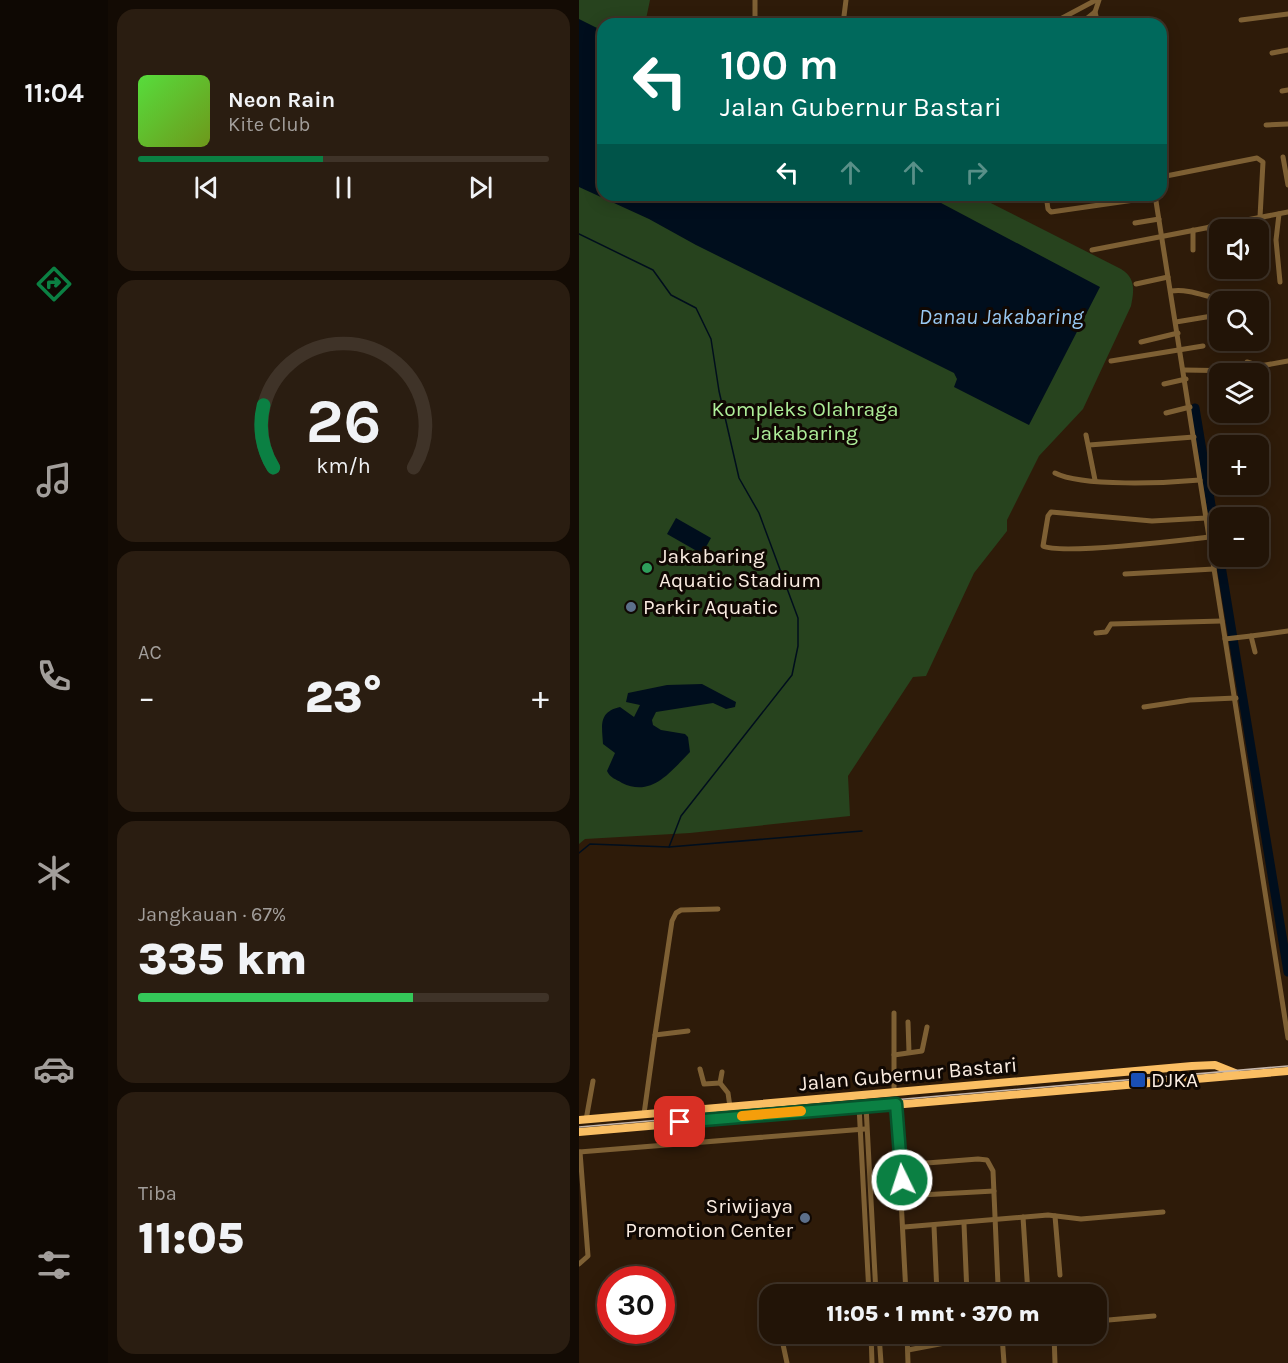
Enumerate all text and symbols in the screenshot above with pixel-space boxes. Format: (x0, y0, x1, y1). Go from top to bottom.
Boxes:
text: 100 m (720, 40, 839, 90)
icon: left (621, 42, 699, 120)
text: 11:04 (24, 77, 84, 109)
text: Neon Rain (228, 87, 335, 113)
text: Jalan Gubernur Bastari (720, 91, 1002, 123)
text: Kite Club (228, 113, 310, 136)
icon: left (771, 156, 804, 189)
icon: ahead (834, 156, 867, 189)
icon: ahead (897, 156, 930, 189)
icon: right (960, 156, 993, 189)
icon: previous (190, 171, 223, 204)
icon: pause (327, 171, 360, 204)
icon: next (464, 171, 497, 204)
map controls (1209, 219, 1269, 567)
button: sound (1209, 219, 1269, 279)
icon: directions (33, 263, 75, 305)
button: search (1209, 291, 1269, 351)
water label: Danau Jakabaring (919, 304, 1084, 330)
button: layers (1209, 363, 1269, 423)
text: 26 (306, 385, 381, 458)
park label: Kompleks Olahraga Jakabaring (712, 397, 898, 445)
button: + (1209, 435, 1269, 495)
text: km/h (316, 453, 371, 478)
icon: music (33, 459, 75, 501)
button: − (1209, 507, 1269, 567)
place label: Jakabaring Aquatic Stadium (659, 544, 821, 592)
marker: Jakabaring Aquatic Stadium (640, 561, 654, 575)
place label: Parkir Aquatic (643, 595, 778, 619)
marker: Parkir Aquatic (624, 600, 638, 614)
text: AC (138, 641, 162, 664)
icon: phone (33, 655, 75, 697)
text: 23° (305, 671, 382, 723)
text: − (138, 678, 155, 716)
text: + (532, 678, 549, 716)
icon: climate (33, 852, 75, 894)
text: Jangkauan · 67% (138, 903, 286, 926)
text: 335 km (138, 933, 307, 985)
icon: car (33, 1048, 75, 1090)
street label: Jalan Gubernur Bastari (798, 1052, 1018, 1096)
place label: DJKA (1151, 1068, 1198, 1092)
marker: DJKA (1129, 1071, 1147, 1089)
pin (654, 1096, 705, 1147)
icon: arrive (663, 1105, 696, 1138)
position arrow (870, 1148, 934, 1212)
text: Tiba (138, 1182, 177, 1205)
place label: Sriwijaya Promotion Center (625, 1194, 793, 1242)
marker: Sriwijaya Promotion Center (798, 1211, 812, 1225)
text: 11:05 (138, 1212, 244, 1264)
icon: filters (33, 1244, 75, 1286)
speed limit sign: 30 (597, 1266, 675, 1344)
text: 11:05 · 1 mnt · 370 m (826, 1301, 1040, 1327)

